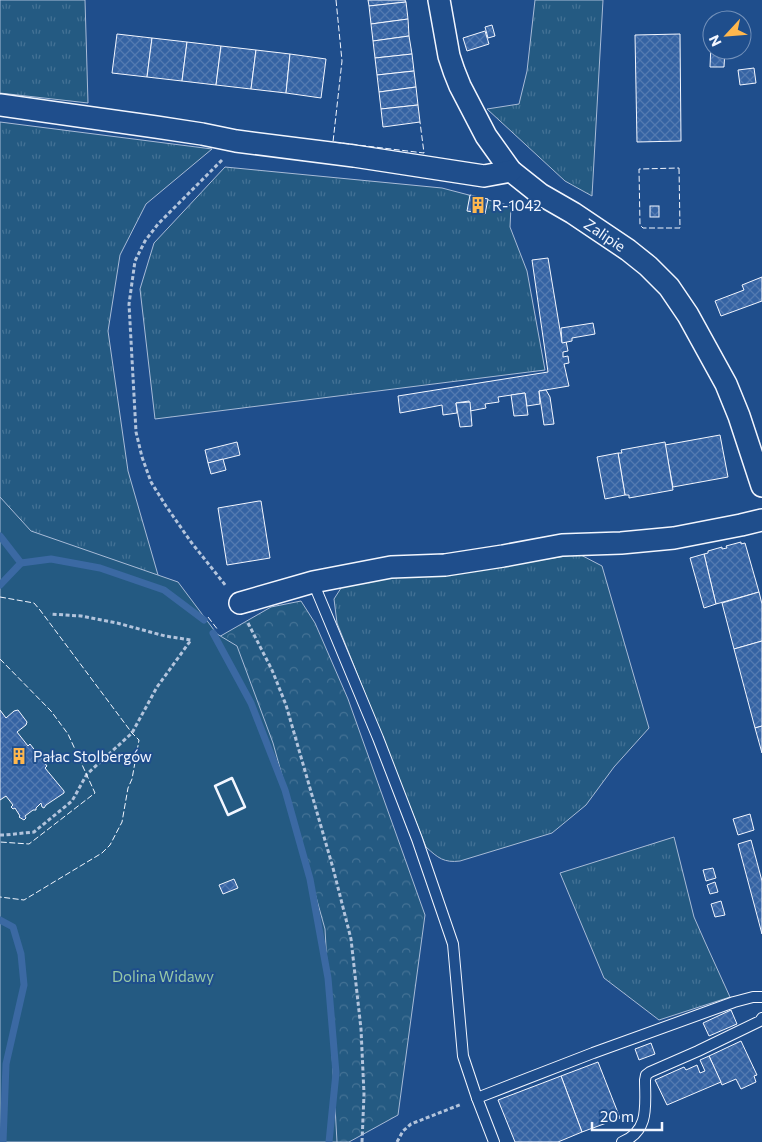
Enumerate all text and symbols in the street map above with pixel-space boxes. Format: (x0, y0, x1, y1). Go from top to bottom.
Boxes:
north arrow (702, 10, 752, 60)
text: N (705, 32, 725, 49)
building icon: R-1042 (468, 195, 488, 215)
place label: R-1042 (492, 196, 542, 214)
street label: Zalipie (581, 214, 629, 255)
building icon: Pałac Stolbergów (9, 746, 29, 766)
place label: Pałac Stolbergów (33, 747, 152, 765)
park label: Dolina Widawy (112, 967, 214, 985)
scale bar (592, 1100, 662, 1132)
text: 20 m (600, 1107, 634, 1125)

